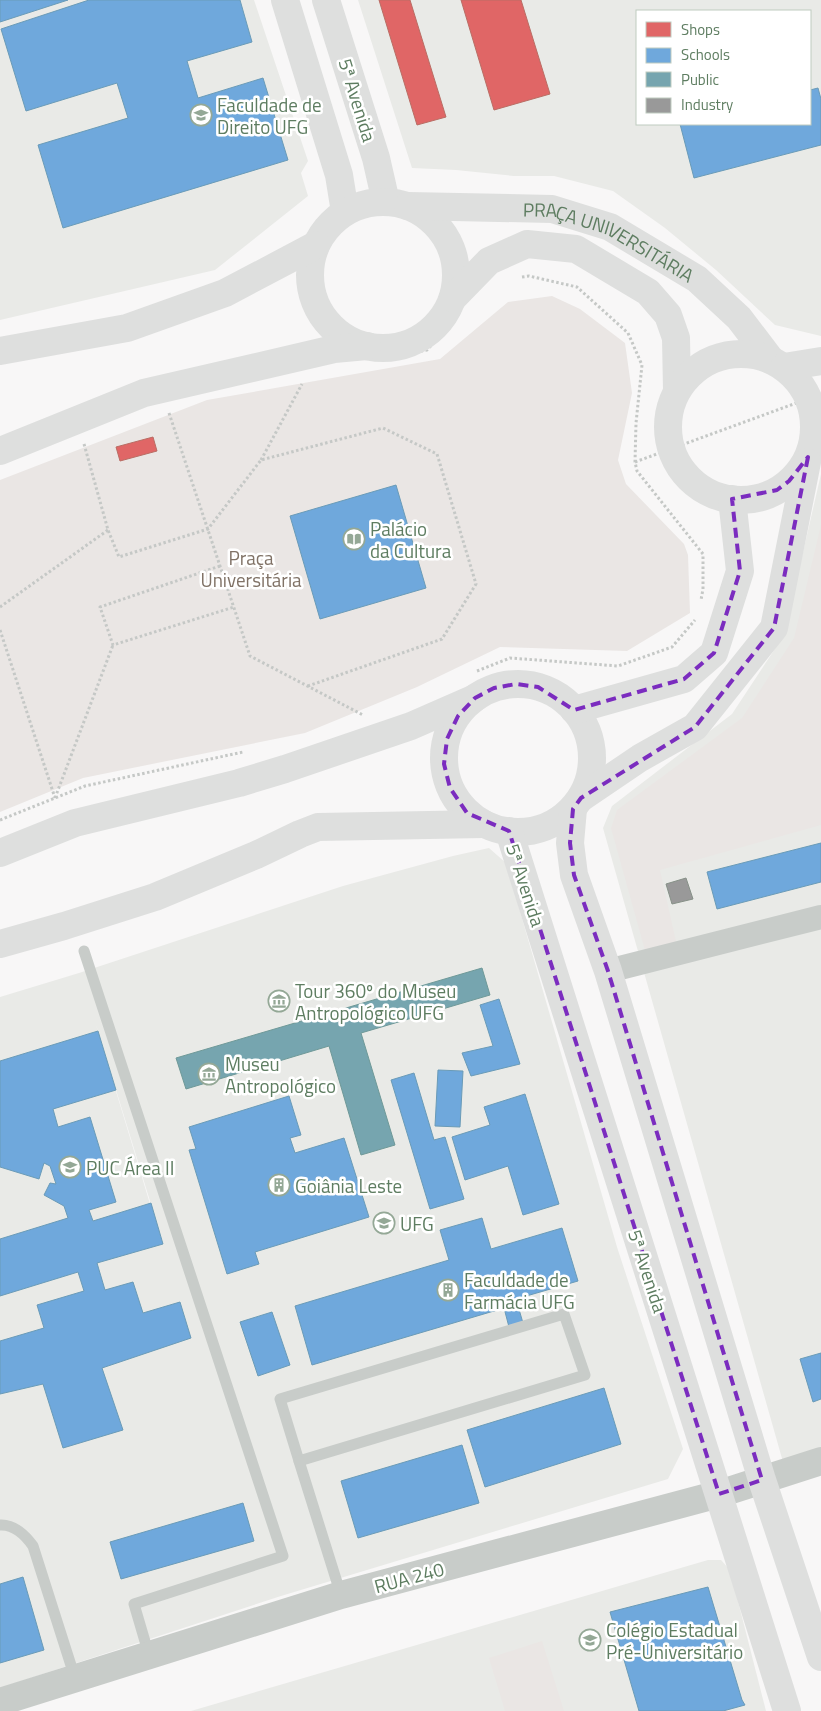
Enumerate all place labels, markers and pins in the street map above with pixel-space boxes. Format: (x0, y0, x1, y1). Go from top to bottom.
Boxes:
place label: Faculdade de Direito UFG (217, 90, 322, 141)
school or university icon: Faculdade de Direito UFG (189, 103, 213, 127)
place label: Palácio da Cultura (370, 514, 452, 565)
library icon: Palácio da Cultura (342, 527, 366, 551)
place label: Tour 360º do Museu Antropológico UFG (295, 976, 456, 1027)
museum icon: Tour 360º do Museu Antropológico UFG (267, 989, 291, 1013)
place label: Museu Antropológico (225, 1049, 336, 1100)
museum icon: Museu Antropológico (197, 1062, 221, 1086)
place label: PUC Área II (86, 1153, 174, 1182)
school or university icon: PUC Área II (58, 1155, 82, 1179)
place label: Goiânia Leste (295, 1171, 402, 1200)
building icon: Goiânia Leste (267, 1173, 291, 1197)
place label: UFG (400, 1209, 434, 1238)
school or university icon: UFG (372, 1211, 396, 1235)
place label: Faculdade de Farmácia UFG (464, 1265, 575, 1316)
building icon: Faculdade de Farmácia UFG (436, 1278, 460, 1302)
place label: Colégio Estadual Pré-Universitário (606, 1615, 743, 1666)
school or university icon: Colégio Estadual Pré-Universitário (578, 1628, 602, 1652)

